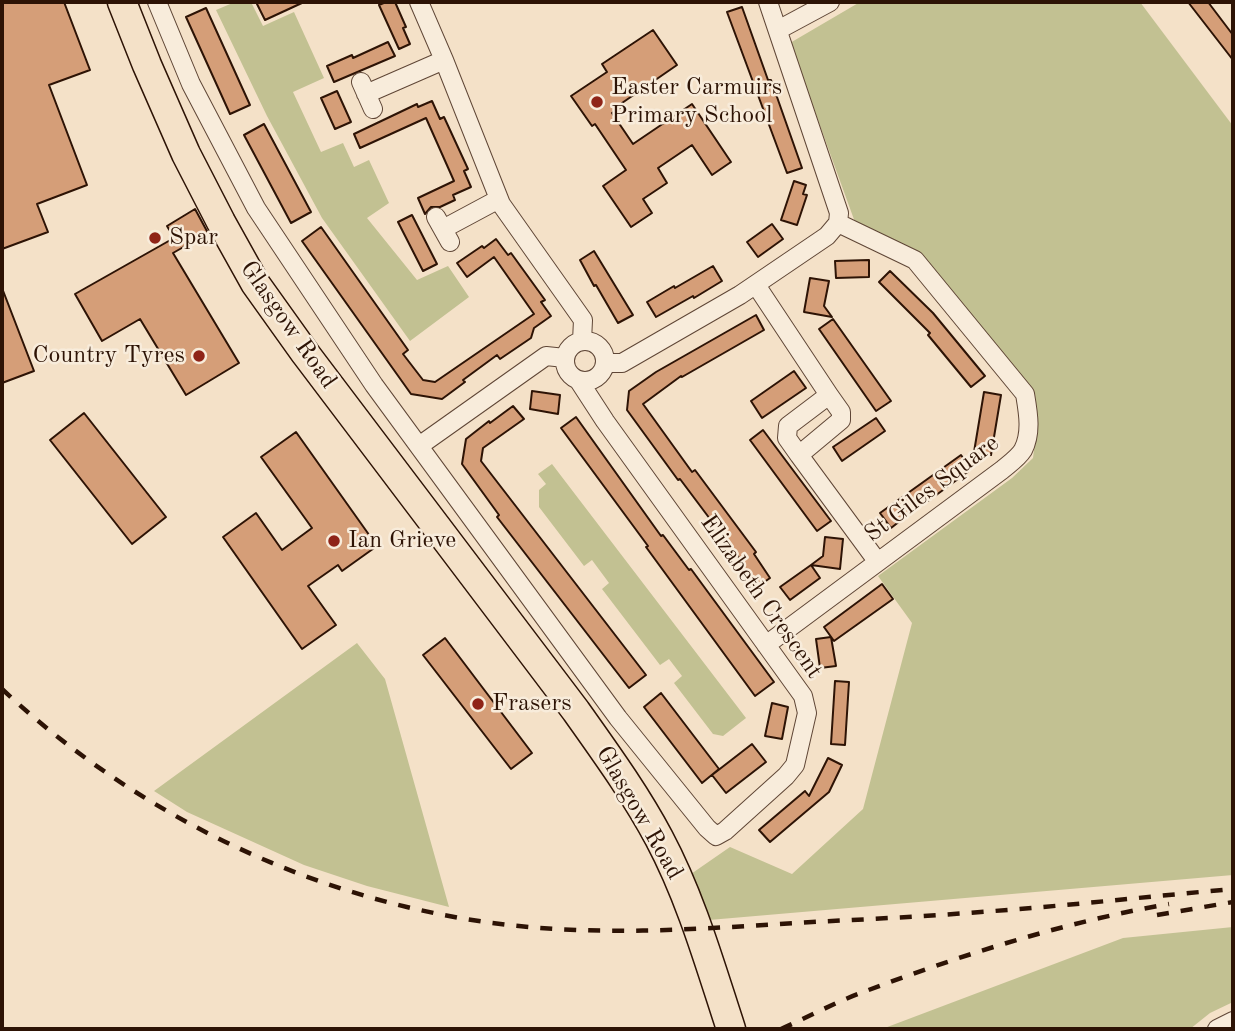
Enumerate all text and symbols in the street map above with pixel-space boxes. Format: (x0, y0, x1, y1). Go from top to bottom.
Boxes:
place label: Easter Carmuirs Primary School (611, 74, 782, 130)
marker: Easter Carmuirs Primary School (589, 94, 605, 110)
place label: Spar (169, 224, 218, 252)
marker: Spar (147, 230, 163, 246)
street label: Glasgow Road (233, 256, 343, 394)
place label: Country Tyres (32, 342, 185, 370)
marker: Country Tyres (191, 348, 207, 364)
street label: St Giles Square (859, 429, 1005, 549)
street label: Elizabeth Crescent (694, 509, 828, 685)
place label: Ian Grieve (348, 527, 456, 555)
marker: Ian Grieve (326, 533, 342, 549)
place label: Frasers (492, 690, 572, 718)
marker: Frasers (470, 696, 486, 712)
street label: Glasgow Road (589, 741, 689, 885)

